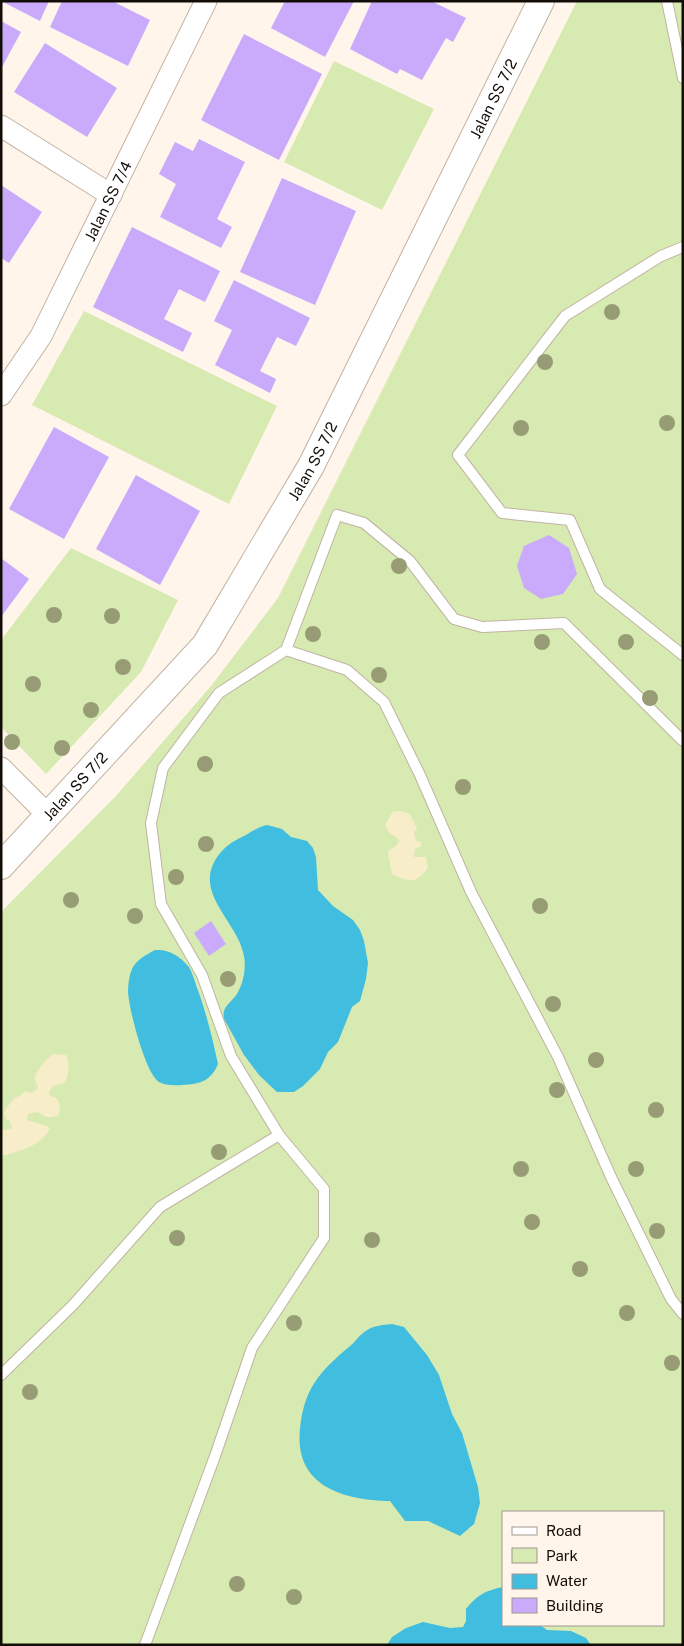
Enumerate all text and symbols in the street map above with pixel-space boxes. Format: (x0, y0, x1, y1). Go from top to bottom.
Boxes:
street label: Jalan SS 7/2 (466, 56, 520, 141)
street label: Jalan SS 7/4 (81, 158, 134, 243)
street label: Jalan SS 7/2 (284, 419, 340, 503)
street label: Jalan SS 7/2 (39, 748, 110, 823)
legend (502, 1511, 664, 1626)
text: Road (546, 1522, 582, 1539)
text: Park (546, 1547, 578, 1564)
text: Water (546, 1572, 588, 1589)
text: Building (546, 1597, 604, 1614)

